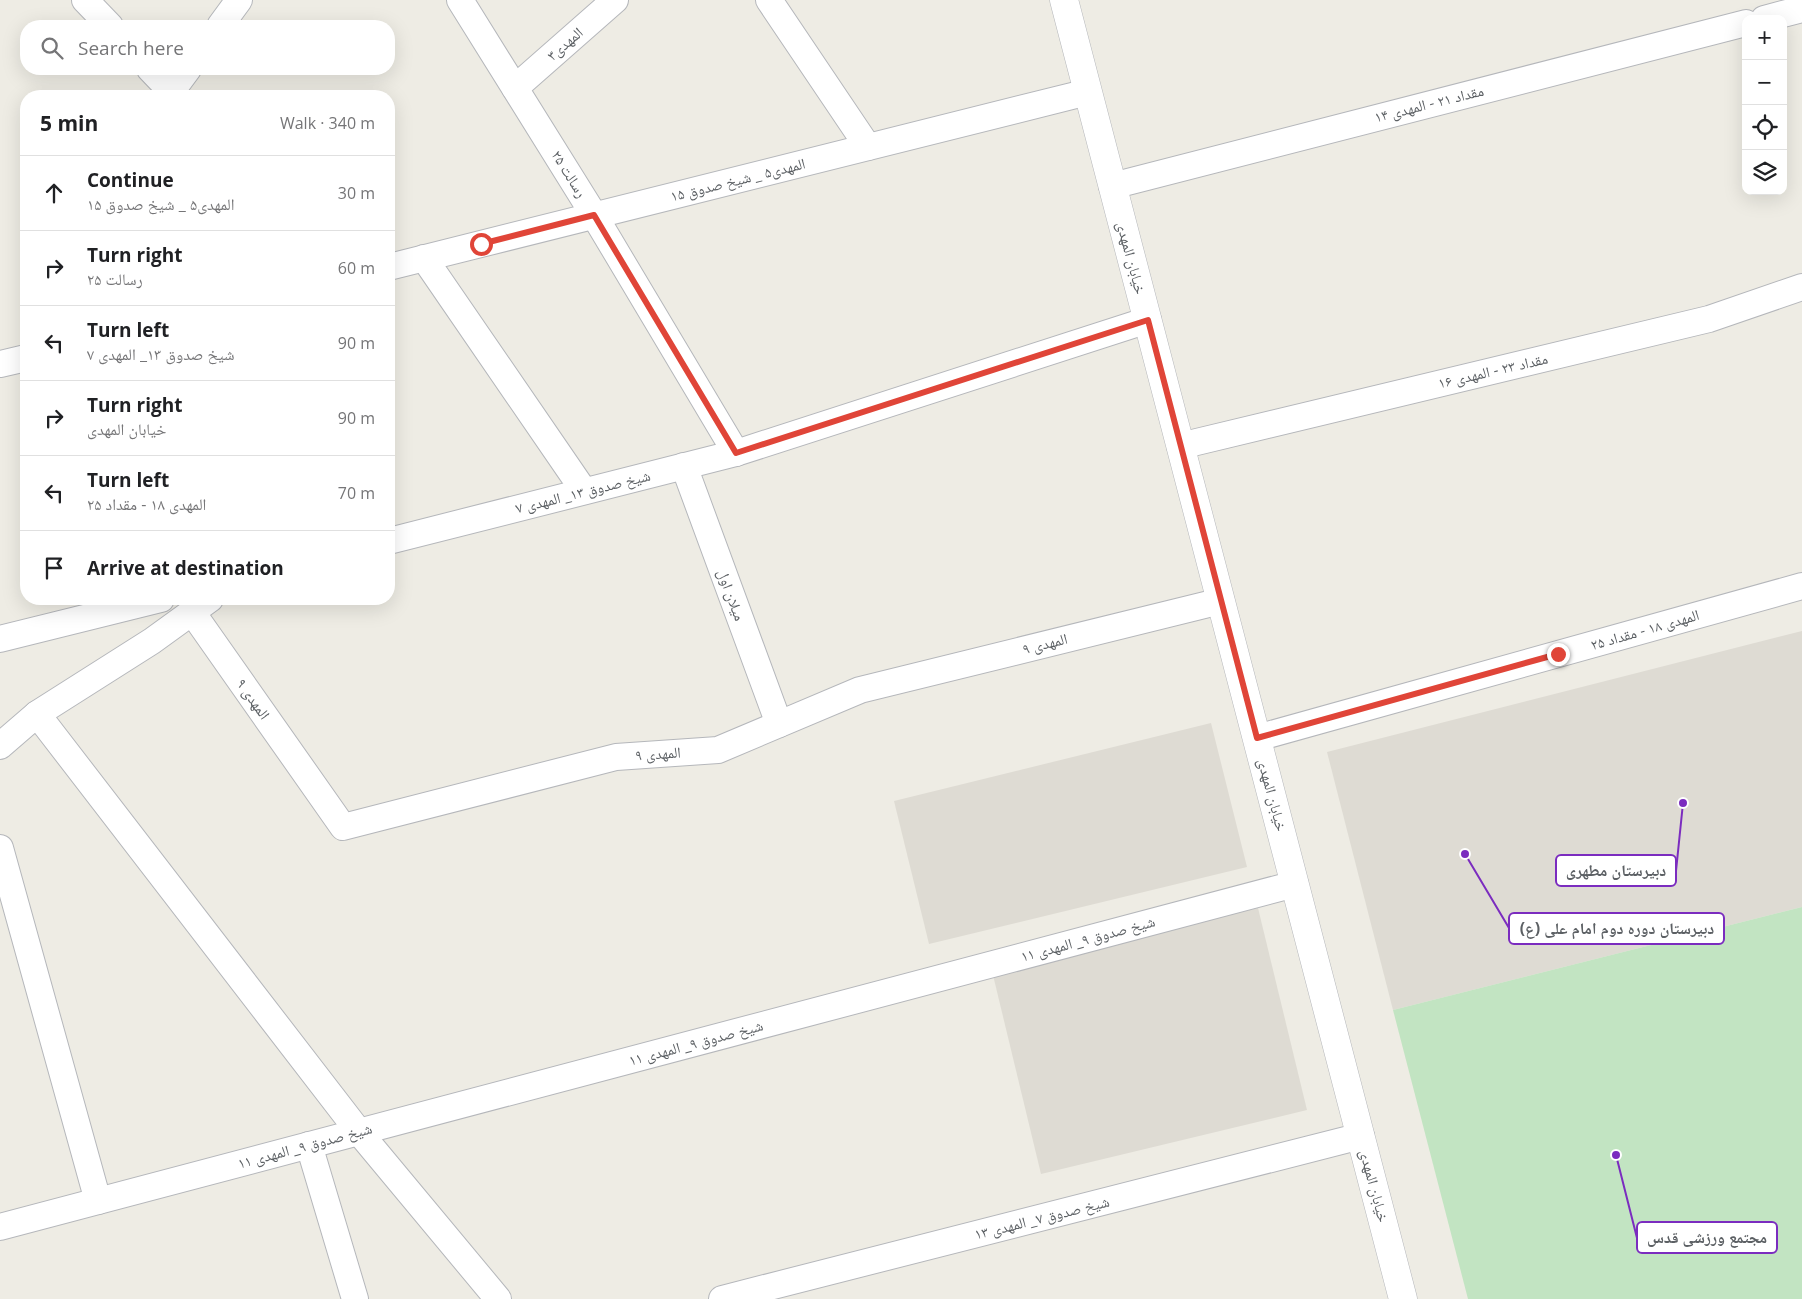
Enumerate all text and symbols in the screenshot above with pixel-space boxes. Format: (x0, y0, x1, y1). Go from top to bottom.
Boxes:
map controls (1742, 15, 1787, 195)
button: + (1742, 15, 1787, 60)
search box (20, 20, 395, 75)
street label: المهدی۳ (542, 22, 587, 65)
icon: search (38, 34, 66, 62)
text: Search here (78, 35, 184, 61)
button: − (1742, 60, 1787, 105)
street label: مقداد ۲۱ - المهدی ۱۴ (1372, 80, 1486, 127)
button: locate (1742, 105, 1787, 150)
text: 5 min (40, 109, 98, 137)
text: Walk · 340 m (280, 112, 375, 134)
street label: رسالت ۲۵ (548, 146, 592, 201)
button: layers (1742, 150, 1787, 195)
street label: المهدی۵ _ شیخ صدوق ۱۵ (668, 153, 808, 206)
text: Continue (87, 167, 174, 193)
icon: ahead (40, 179, 68, 207)
text: 30 m (338, 182, 375, 204)
text: المهدی۵ _ شیخ صدوق ۱۵ (87, 193, 235, 215)
street label: خیابان المهدی (1112, 219, 1151, 297)
route start (470, 233, 493, 256)
text: Turn right (87, 242, 182, 268)
icon: right (40, 254, 68, 282)
text: 60 m (338, 257, 375, 279)
text: رسالت ۲۵ (87, 268, 143, 290)
text: Turn left (87, 317, 169, 343)
icon: left (40, 329, 68, 357)
text: 90 m (338, 332, 375, 354)
text: شیخ صدوق ۱۳_ المهدی ۷ (87, 343, 235, 365)
street label: مقداد ۲۳ - المهدی ۱۶ (1436, 348, 1550, 393)
text: Turn right (87, 392, 182, 418)
icon: right (40, 404, 68, 432)
text: 90 m (338, 407, 375, 429)
text: خیابان المهدی (87, 418, 166, 440)
street label: شیخ صدوق ۱۳_ المهدی ۷ (513, 465, 653, 518)
text: Turn left (87, 467, 169, 493)
icon: left (40, 479, 68, 507)
text: 70 m (338, 482, 375, 504)
text: المهدی ۱۸ - مقداد ۲۵ (87, 493, 206, 515)
icon: arrive (40, 554, 68, 582)
text: Arrive at destination (87, 555, 284, 581)
street label: میلان اول (712, 566, 751, 624)
street label: المهدی ۱۸ - مقداد ۲۵ (1588, 604, 1702, 655)
street label: المهدی ۹ (1020, 628, 1070, 659)
route end (1547, 643, 1570, 666)
street label: المهدی ۹ (232, 674, 275, 723)
street label: المهدی ۹ (634, 741, 681, 766)
street label: خیابان المهدی (1253, 756, 1292, 834)
callout: دبیرستان مطهری (1556, 855, 1676, 886)
text: دبیرستان مطهری (1566, 859, 1666, 881)
street label: شیخ صدوق ۹_ المهدی ۱۱ (1018, 910, 1158, 967)
callout: دبیرستان دوره دوم امام علی (ع) (1509, 913, 1724, 944)
text: دبیرستان دوره دوم امام علی (ع) (1520, 917, 1714, 940)
street label: شیخ صدوق ۹_ المهدی ۱۱ (626, 1014, 766, 1071)
street label: شیخ صدوق ۹_ المهدی ۱۱ (235, 1117, 375, 1174)
street label: خیابان المهدی (1355, 1147, 1394, 1225)
street label: شیخ صدوق ۷_ المهدی ۱۳ (972, 1191, 1112, 1244)
callout: مجتمع ورزشی قدس (1637, 1222, 1777, 1253)
text: مجتمع ورزشی قدس (1647, 1226, 1767, 1248)

